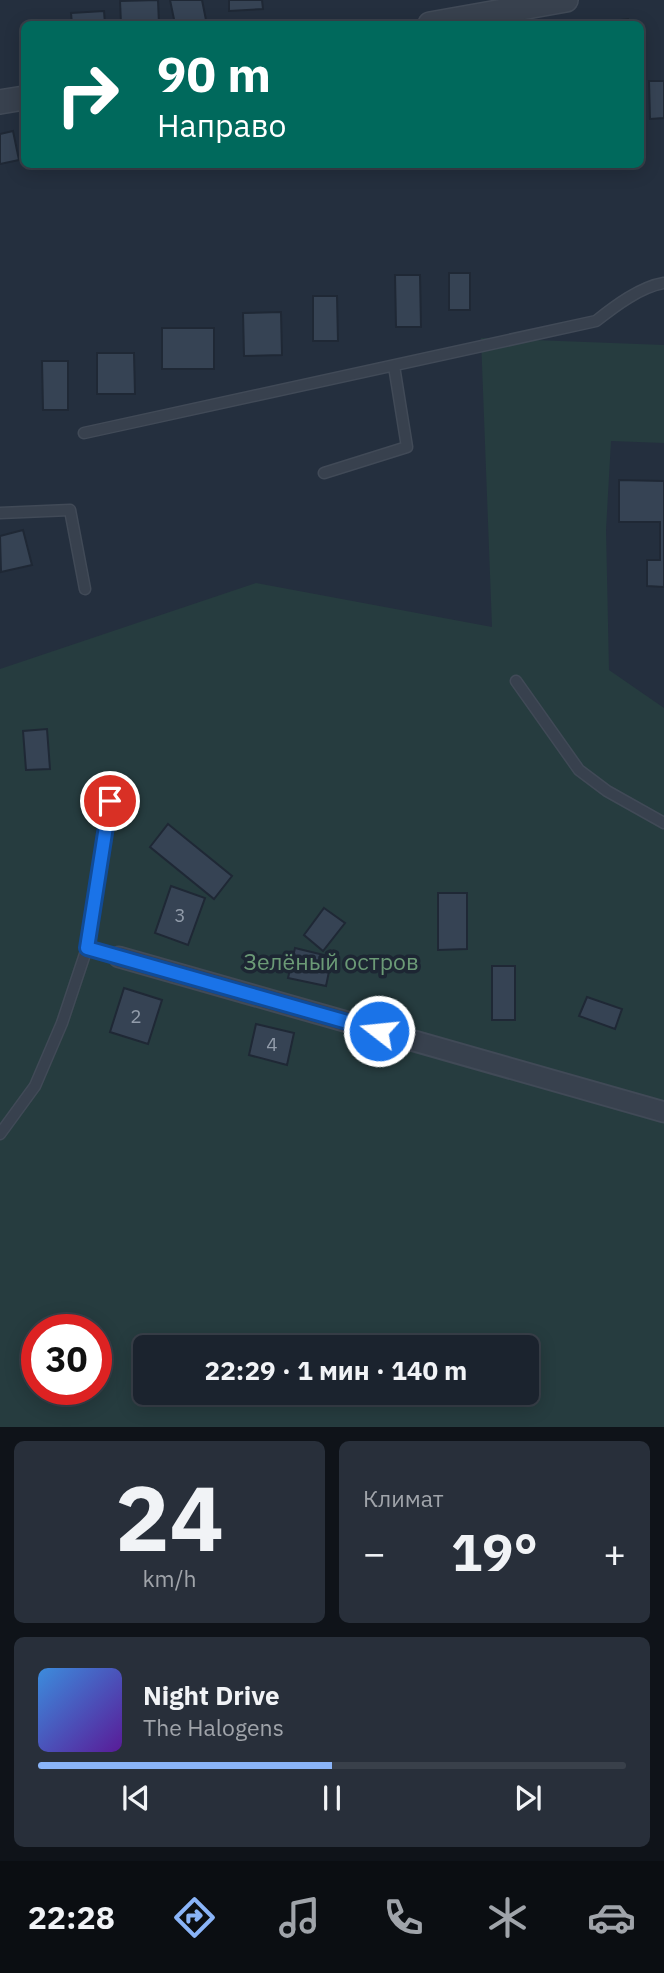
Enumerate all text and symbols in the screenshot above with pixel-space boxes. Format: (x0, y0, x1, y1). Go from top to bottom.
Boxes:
text: 90 m (157, 42, 271, 105)
icon: right (42, 49, 133, 140)
text: Направо (157, 104, 286, 146)
pin (80, 771, 140, 831)
icon: arrive (91, 782, 129, 820)
house number: 3 (174, 903, 186, 927)
park label: Зелёный остров (243, 946, 419, 976)
position arrow (342, 994, 416, 1068)
house number: 2 (130, 1004, 142, 1028)
house number: 4 (266, 1032, 278, 1056)
speed limit sign: 30 (21, 1314, 112, 1405)
text: 22:29 · 1 мин · 140 m (205, 1353, 467, 1387)
text: 24 (115, 1458, 224, 1576)
text: Климат (363, 1483, 444, 1513)
text: 19° (451, 1518, 538, 1585)
text: − (363, 1528, 386, 1577)
text: + (603, 1528, 626, 1577)
text: km/h (142, 1563, 197, 1593)
text: Night Drive (143, 1678, 280, 1712)
text: The Halogens (143, 1712, 284, 1742)
icon: previous (117, 1779, 155, 1817)
icon: pause (313, 1779, 351, 1817)
icon: next (509, 1779, 547, 1817)
icon: directions (170, 1893, 219, 1942)
icon: music (275, 1893, 324, 1942)
icon: phone (379, 1893, 428, 1942)
icon: climate (483, 1893, 532, 1942)
icon: car (587, 1893, 636, 1942)
text: 22:28 (28, 1896, 115, 1938)

